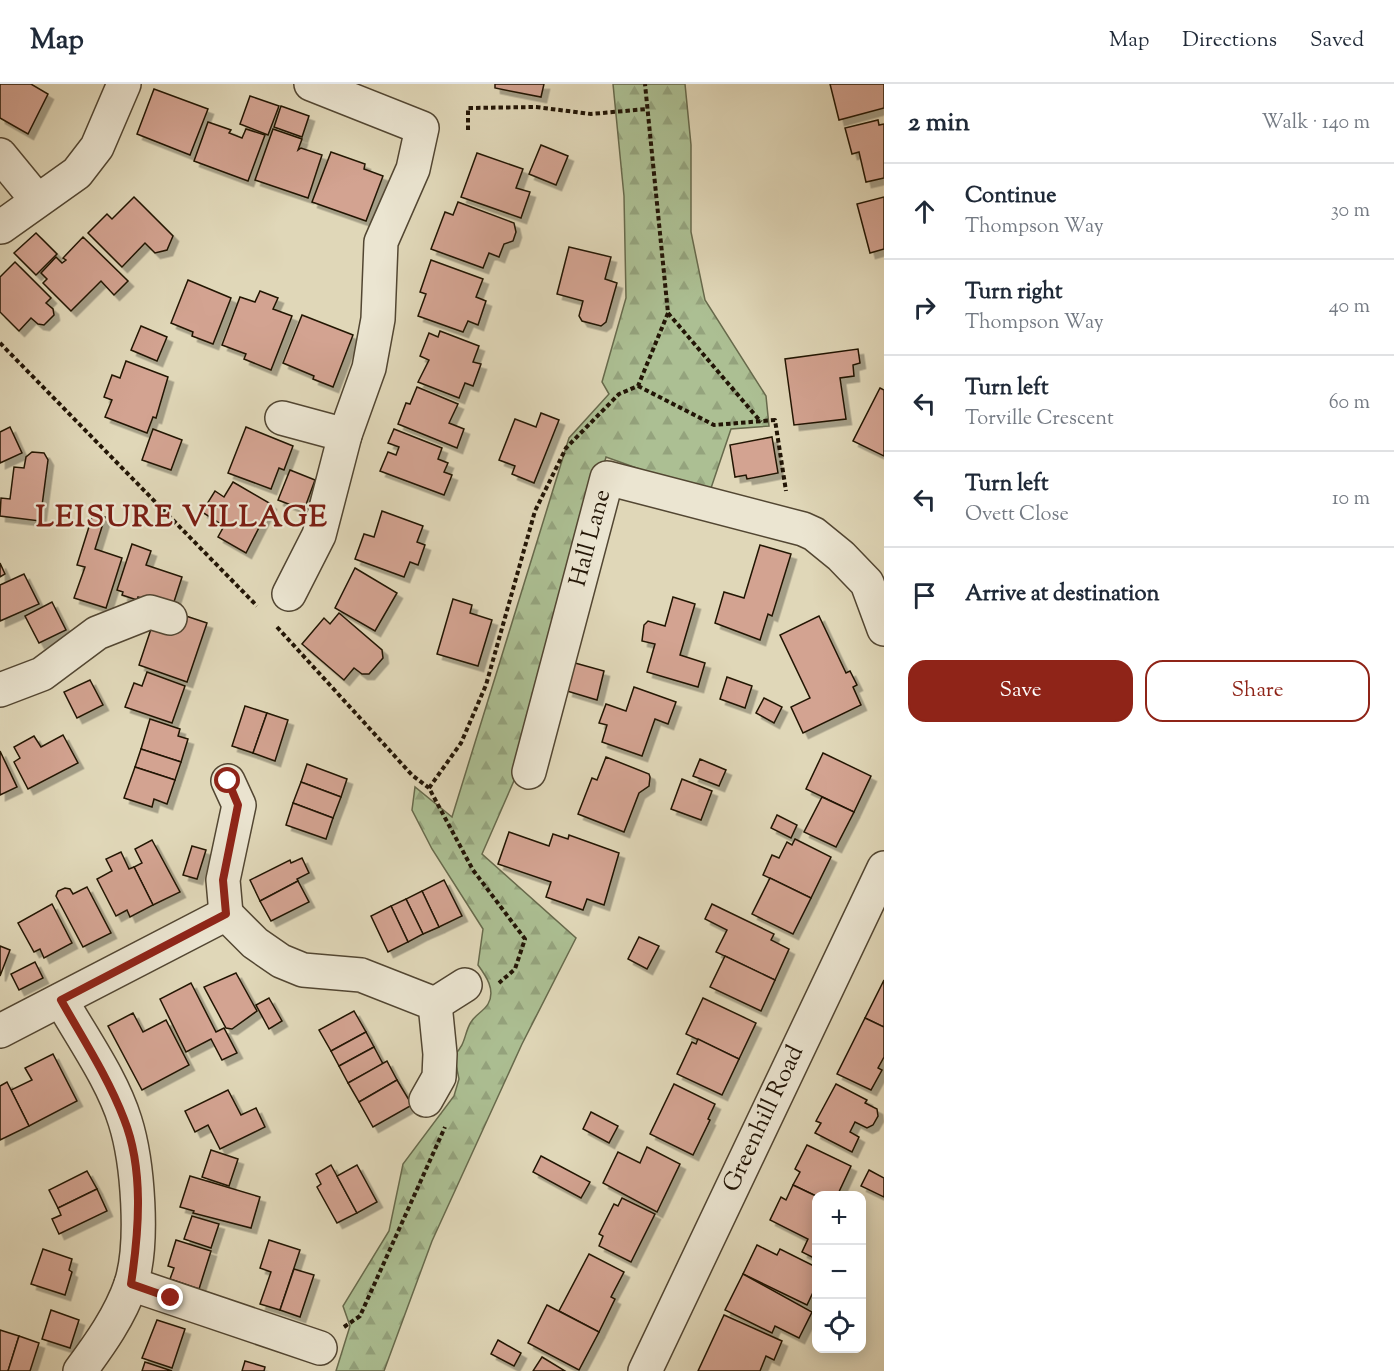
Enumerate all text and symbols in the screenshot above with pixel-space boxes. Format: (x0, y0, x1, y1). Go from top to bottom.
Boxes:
text: Map (30, 21, 84, 61)
text: Map (1109, 26, 1149, 56)
text: Directions (1182, 26, 1277, 56)
text: Saved (1310, 26, 1364, 56)
text: 2 min (908, 105, 970, 142)
text: Walk · 140 m (1261, 109, 1370, 138)
text: Continue (965, 181, 1056, 213)
icon: ahead (908, 195, 941, 228)
text: 30 m (1331, 197, 1370, 226)
text: Thompson Way (965, 213, 1104, 242)
text: Turn right (965, 277, 1062, 309)
icon: right (908, 291, 941, 324)
text: 40 m (1329, 293, 1370, 322)
text: Thompson Way (965, 309, 1104, 338)
text: Turn left (965, 373, 1048, 405)
icon: left (908, 387, 941, 420)
text: 60 m (1329, 389, 1370, 418)
text: Torville Crescent (965, 405, 1114, 434)
text: Turn left (965, 469, 1048, 501)
icon: left (908, 483, 941, 516)
text: 10 m (1332, 485, 1370, 514)
street label: Hall Lane (562, 486, 620, 590)
district label: LEISURE VILLAGE (36, 497, 328, 540)
text: Ovett Close (965, 501, 1069, 530)
icon: arrive (908, 579, 941, 612)
text: Arrive at destination (965, 579, 1160, 611)
button: Save (908, 660, 1133, 722)
button: Share (1145, 660, 1370, 722)
route start (214, 767, 240, 793)
street label: Greenhill Road (715, 1040, 813, 1198)
map controls (812, 1191, 866, 1353)
button: + (812, 1191, 866, 1245)
button: − (812, 1245, 866, 1299)
route end (157, 1284, 183, 1310)
button: locate (812, 1299, 866, 1353)

